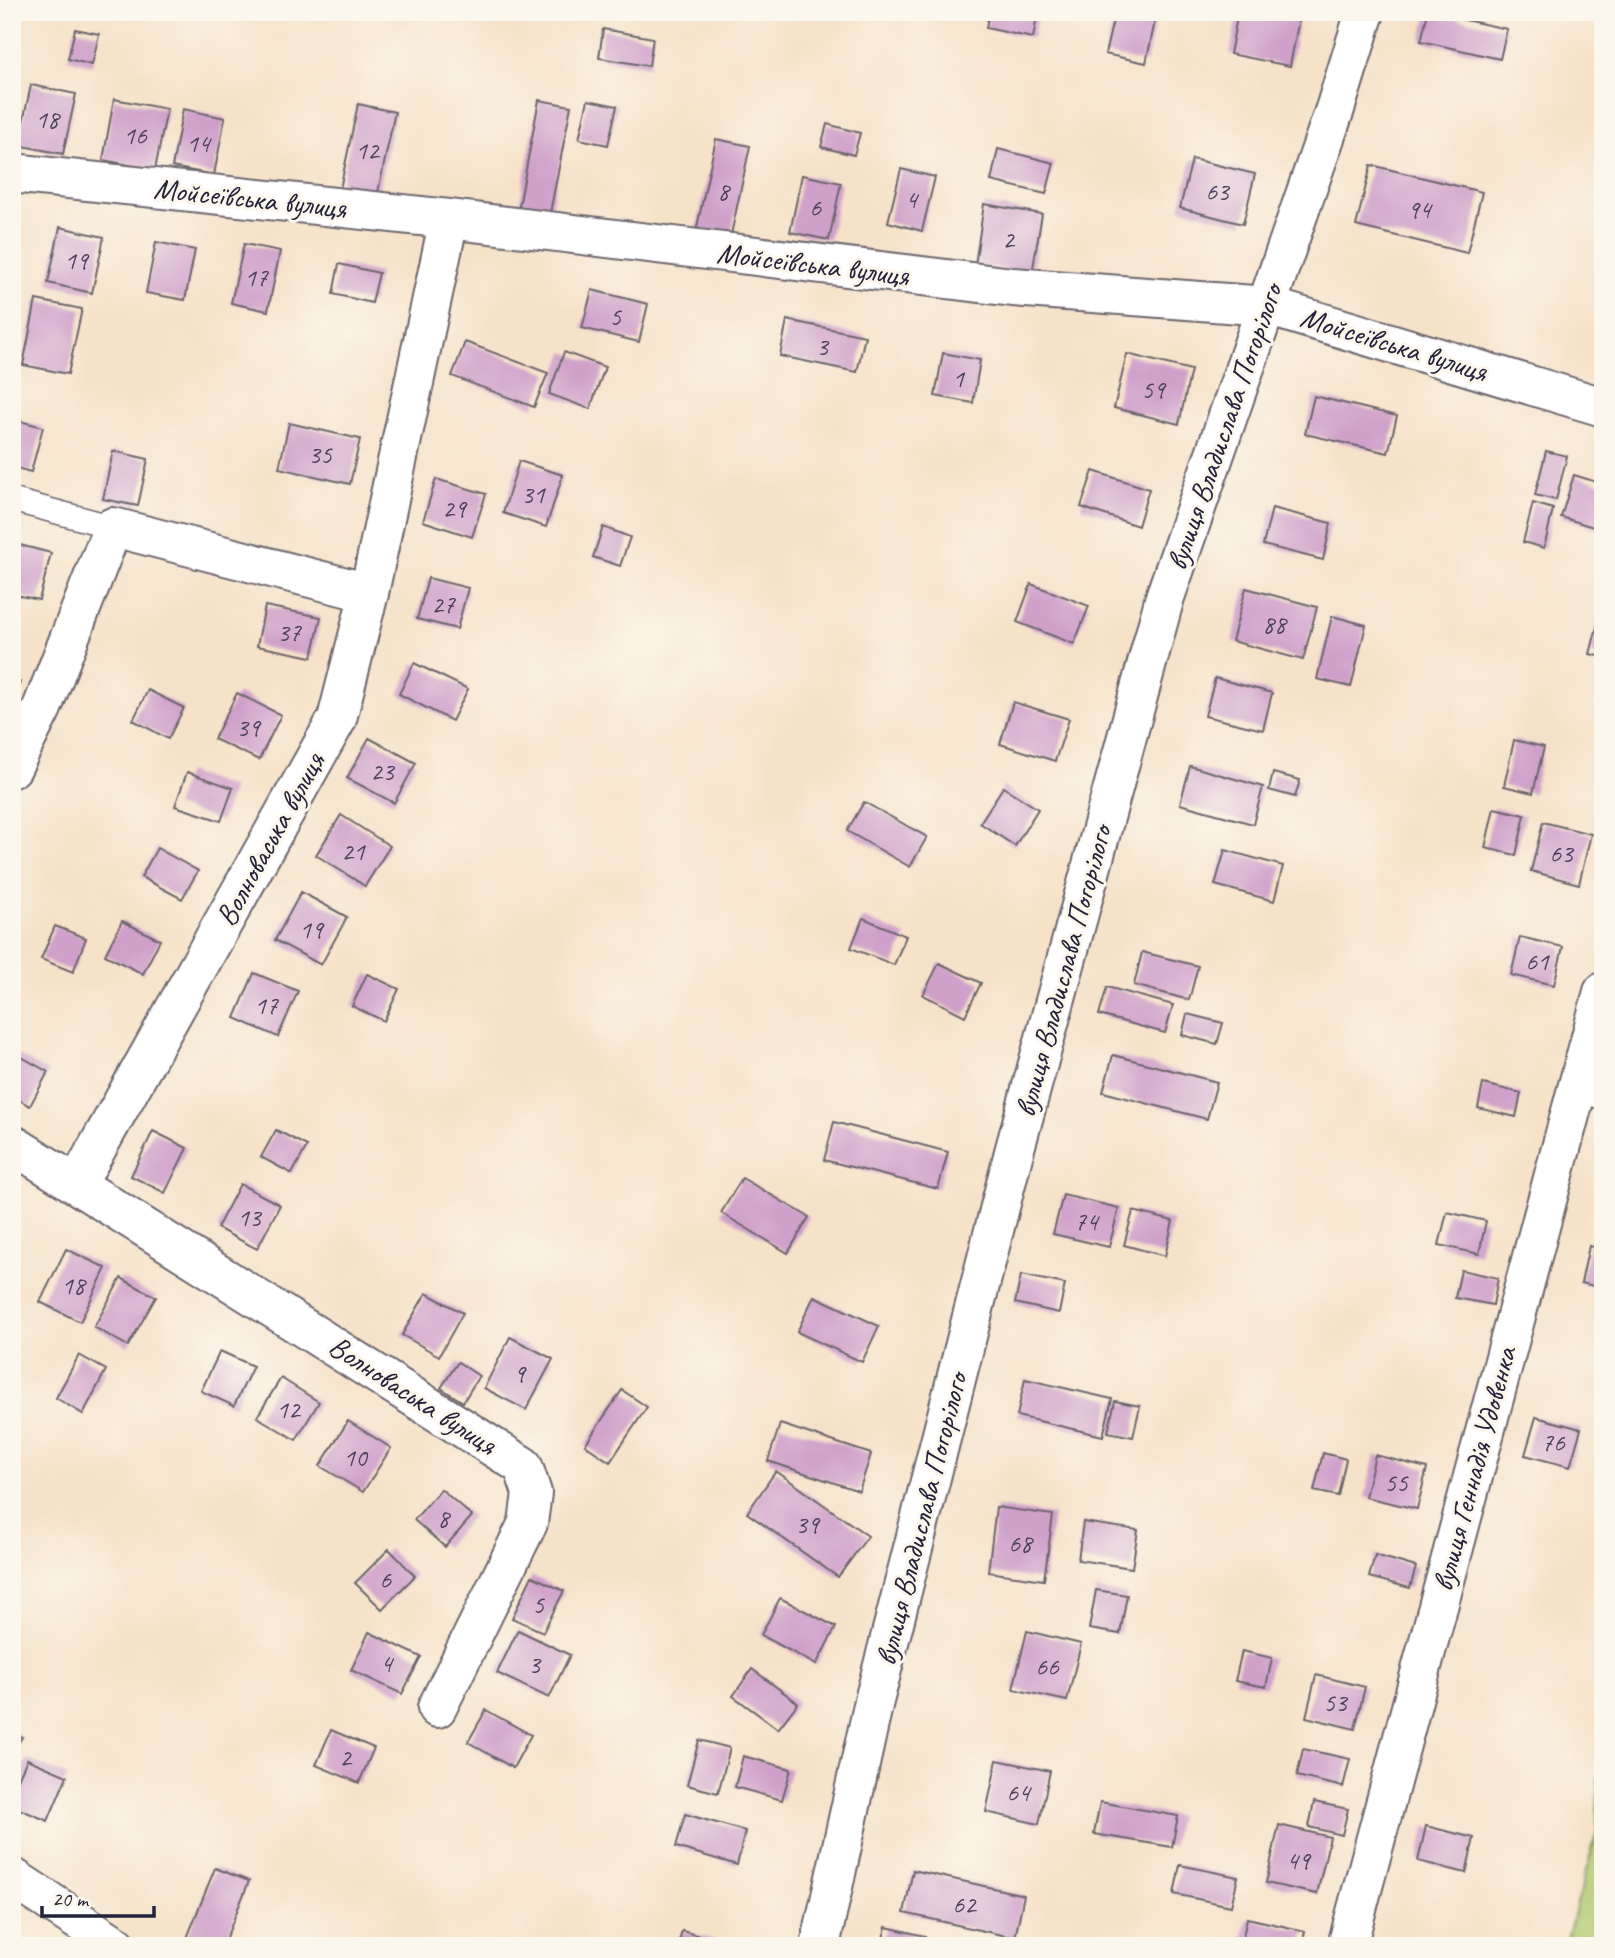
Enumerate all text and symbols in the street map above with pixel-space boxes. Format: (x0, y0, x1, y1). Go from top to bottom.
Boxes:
house number: 18 (35, 103, 61, 136)
house number: 16 (123, 119, 148, 152)
house number: 14 (186, 127, 212, 160)
house number: 12 (355, 134, 381, 167)
street label: Мойсеївська вулиця (152, 169, 349, 227)
house number: 8 (717, 175, 731, 208)
house number: 63 (1205, 175, 1231, 208)
house number: 4 (905, 183, 919, 216)
house number: 6 (809, 191, 822, 224)
house number: 94 (1407, 193, 1433, 226)
house number: 2 (1002, 223, 1016, 256)
street label: Мойсеївська вулиця (715, 233, 912, 295)
house number: 19 (64, 244, 90, 277)
house number: 17 (244, 261, 269, 294)
street label: вулиця Владислава Погорілого (1157, 276, 1292, 575)
street label: Мойсеївська вулиця (1296, 298, 1493, 391)
house number: 5 (609, 300, 622, 333)
house number: 3 (816, 330, 830, 363)
house number: 1 (952, 362, 965, 395)
house number: 59 (1141, 373, 1167, 406)
house number: 35 (308, 438, 333, 471)
house number: 31 (521, 478, 546, 511)
house number: 29 (442, 492, 468, 525)
house number: 27 (431, 588, 456, 621)
house number: 88 (1262, 608, 1288, 641)
house number: 37 (277, 616, 302, 649)
house number: 39 (236, 711, 262, 744)
street label: Волноваська вулиця (207, 745, 334, 932)
house number: 23 (370, 755, 396, 788)
street label: вулиця Владислава Погорілого (1006, 818, 1121, 1121)
house number: 21 (341, 835, 366, 868)
house number: 63 (1549, 837, 1575, 870)
house number: 19 (299, 913, 325, 946)
house number: 61 (1525, 945, 1550, 978)
house number: 17 (254, 989, 279, 1022)
house number: 13 (237, 1201, 263, 1234)
house number: 74 (1074, 1205, 1100, 1238)
house number: 18 (61, 1269, 87, 1302)
street label: Волноваська вулиця (322, 1327, 505, 1464)
street label: вулиця Геннадія Удовенка (1423, 1341, 1525, 1595)
house number: 9 (513, 1357, 527, 1390)
street label: вулиця Владислава Погорілого (866, 1366, 977, 1669)
house number: 12 (276, 1393, 302, 1426)
house number: 76 (1541, 1426, 1566, 1459)
house number: 10 (343, 1441, 369, 1474)
house number: 55 (1384, 1466, 1409, 1499)
house number: 8 (437, 1502, 451, 1535)
house number: 39 (795, 1508, 821, 1541)
house number: 68 (1008, 1527, 1034, 1560)
house number: 6 (379, 1563, 392, 1596)
house number: 5 (532, 1588, 545, 1621)
house number: 4 (380, 1647, 394, 1680)
house number: 3 (528, 1648, 542, 1681)
house number: 66 (1035, 1650, 1060, 1683)
house number: 53 (1323, 1686, 1349, 1719)
house number: 2 (339, 1741, 353, 1774)
house number: 64 (1006, 1776, 1032, 1809)
house number: 49 (1286, 1844, 1312, 1877)
scale bar (42, 1874, 154, 1918)
text: 20 m (52, 1886, 90, 1912)
house number: 62 (952, 1888, 978, 1921)

